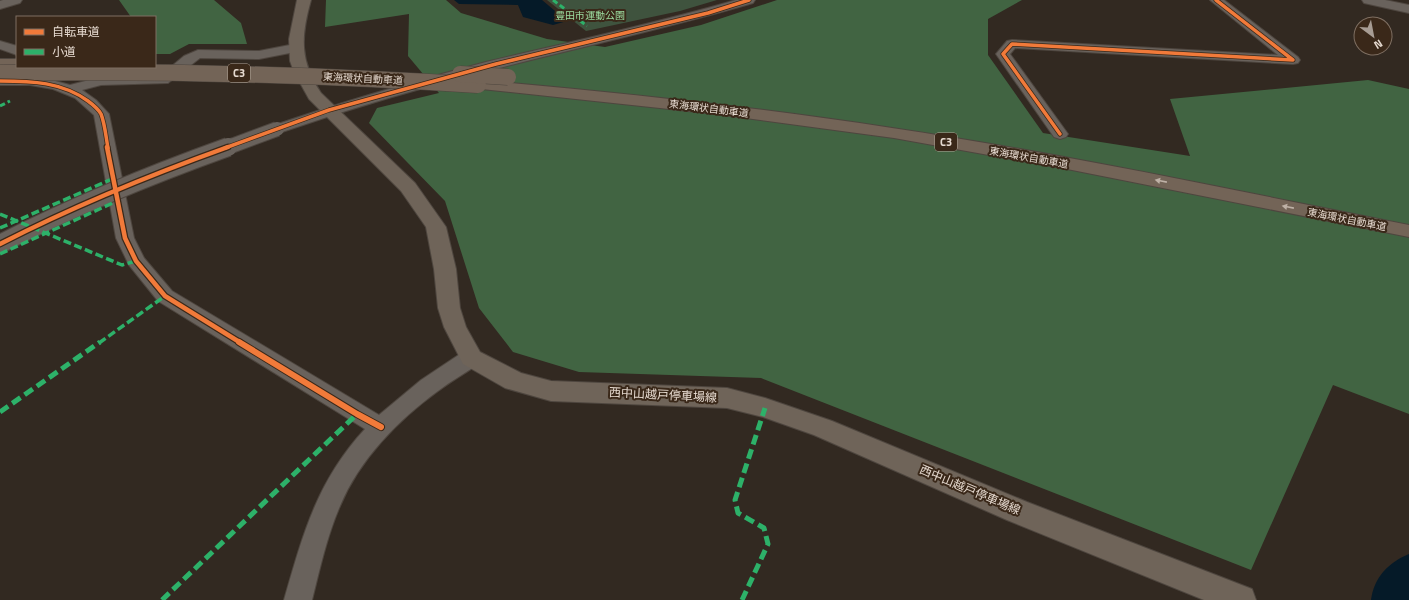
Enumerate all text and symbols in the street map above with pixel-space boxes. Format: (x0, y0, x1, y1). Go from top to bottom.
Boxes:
park label: 豊田市運動公園 (555, 8, 625, 23)
legend (16, 16, 156, 68)
north arrow (1353, 16, 1393, 56)
text: 自転車道 (52, 22, 100, 41)
text: N (1371, 36, 1386, 53)
text: 小道 (52, 42, 76, 61)
road number: C3 (228, 64, 250, 82)
street label: 東海環状自動車道 (323, 69, 403, 88)
street label: 東海環状自動車道 (668, 96, 750, 121)
road number: C3 (935, 133, 957, 151)
street label: 東海環状自動車道 (988, 143, 1070, 172)
one-way arrow (1155, 178, 1167, 184)
one-way arrow (1282, 204, 1295, 210)
street label: 東海環状自動車道 (1306, 204, 1388, 234)
street label: 西中山越戸停車場線 (609, 382, 717, 407)
street label: 西中山越戸停車場線 (917, 460, 1024, 519)

